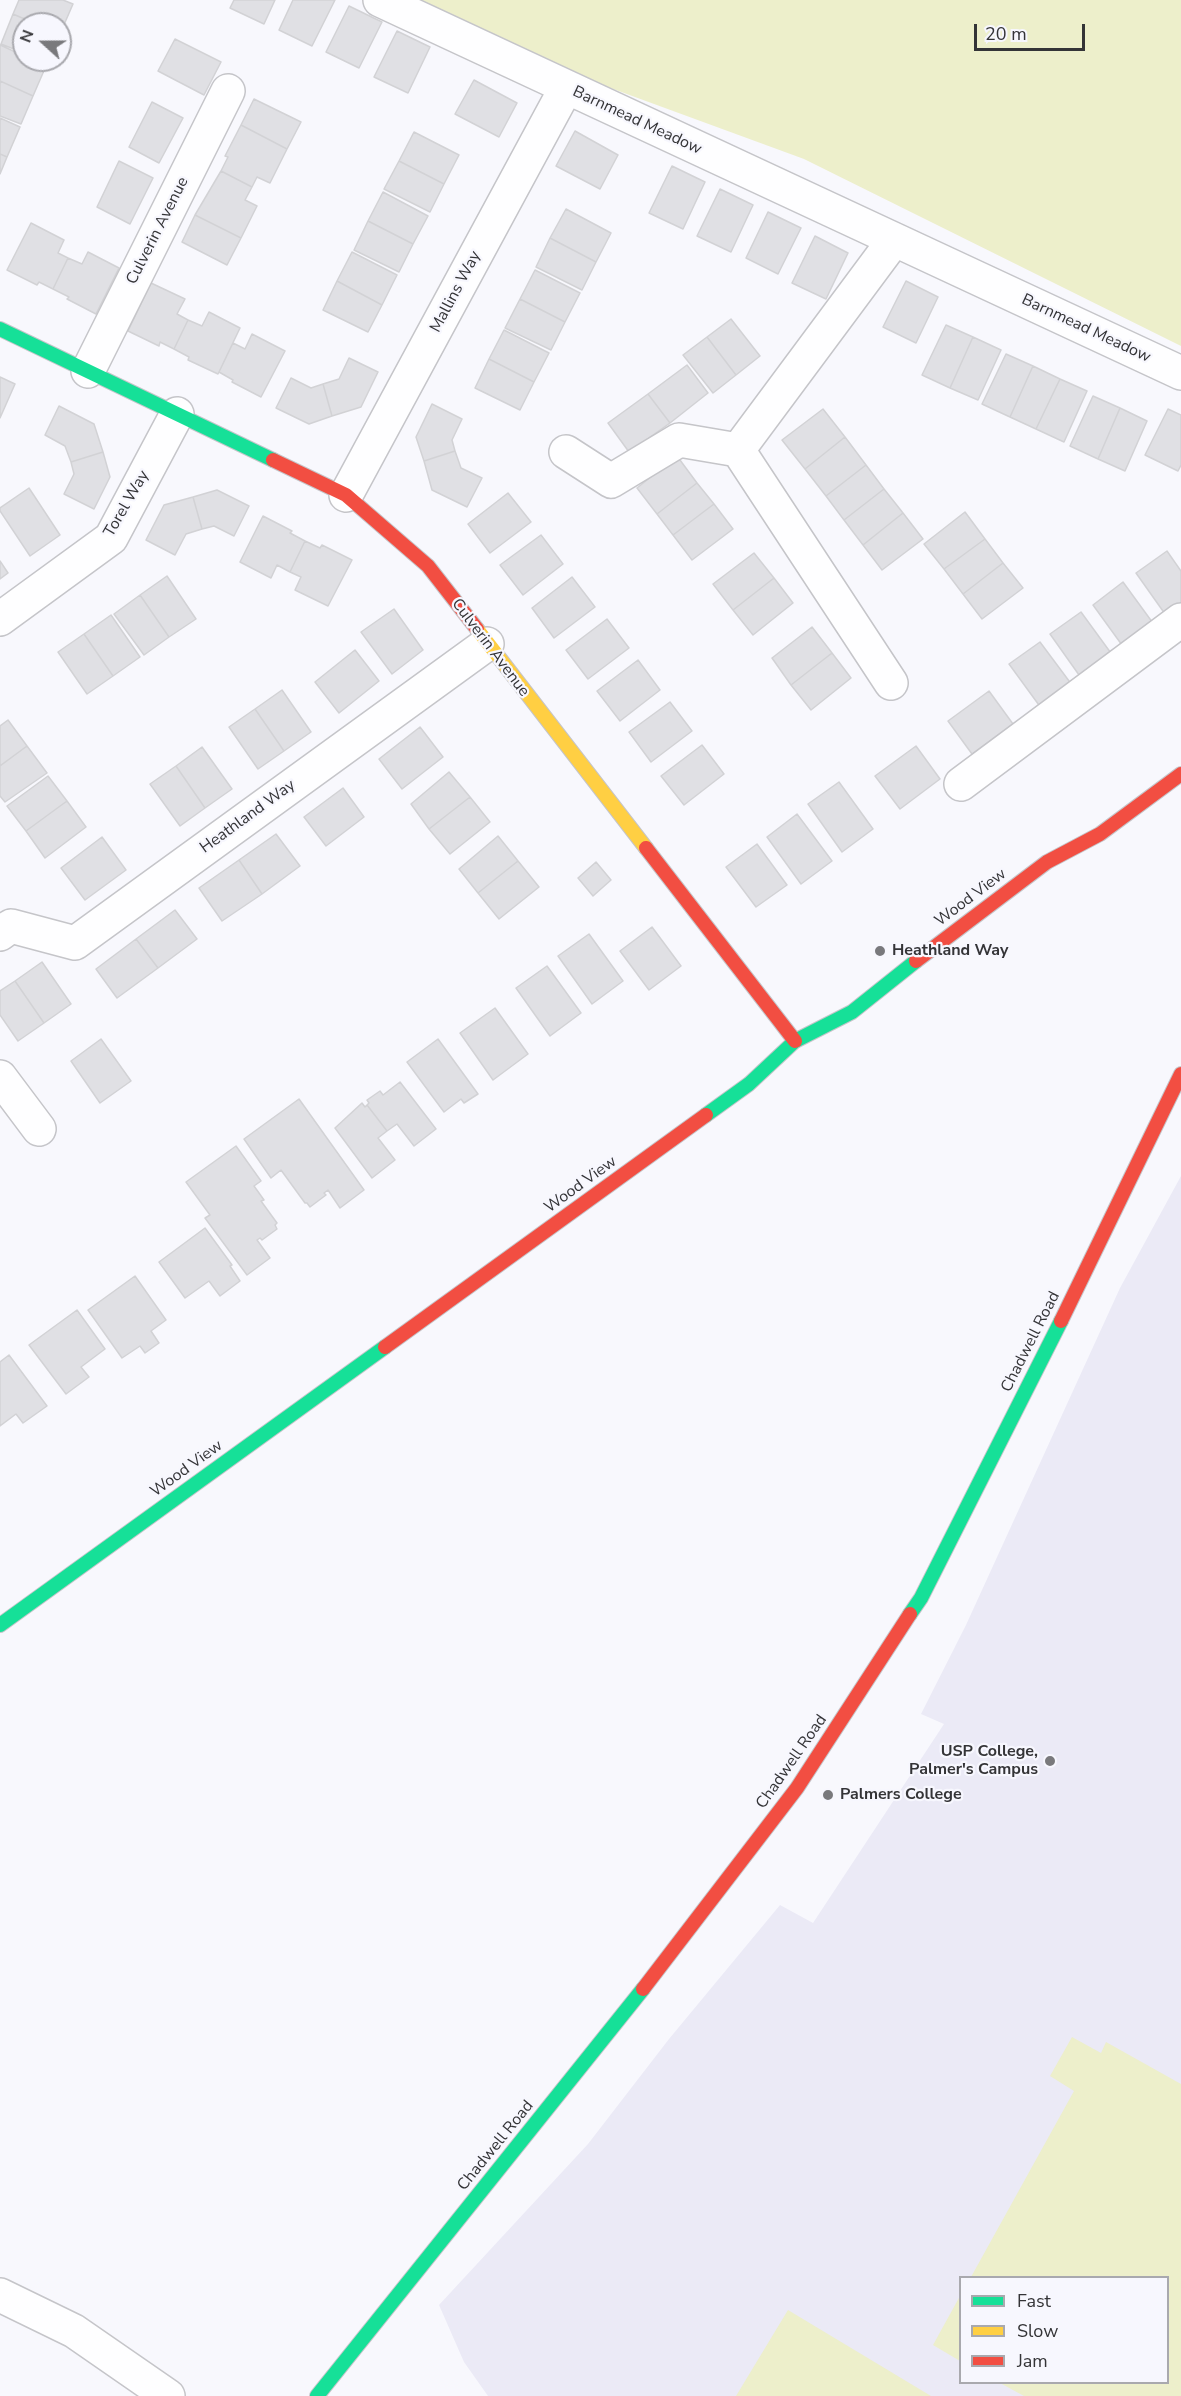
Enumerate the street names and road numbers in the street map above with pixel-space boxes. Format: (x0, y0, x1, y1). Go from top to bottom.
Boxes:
street label: Barnmead Meadow (569, 83, 705, 159)
street label: Culverin Avenue (123, 174, 193, 288)
street label: Mallins Way (427, 248, 485, 336)
street label: Barnmead Meadow (1018, 291, 1154, 367)
street label: Torel Way (100, 467, 154, 541)
street label: Culverin Avenue (447, 595, 533, 701)
street label: Heathland Way (197, 776, 299, 858)
street label: Wood View (931, 865, 1011, 931)
street label: Wood View (541, 1152, 621, 1218)
street label: Chadwell Road (997, 1288, 1065, 1396)
street label: Wood View (147, 1436, 227, 1502)
street label: Chadwell Road (752, 1711, 832, 1813)
street label: Chadwell Road (454, 2097, 538, 2195)

